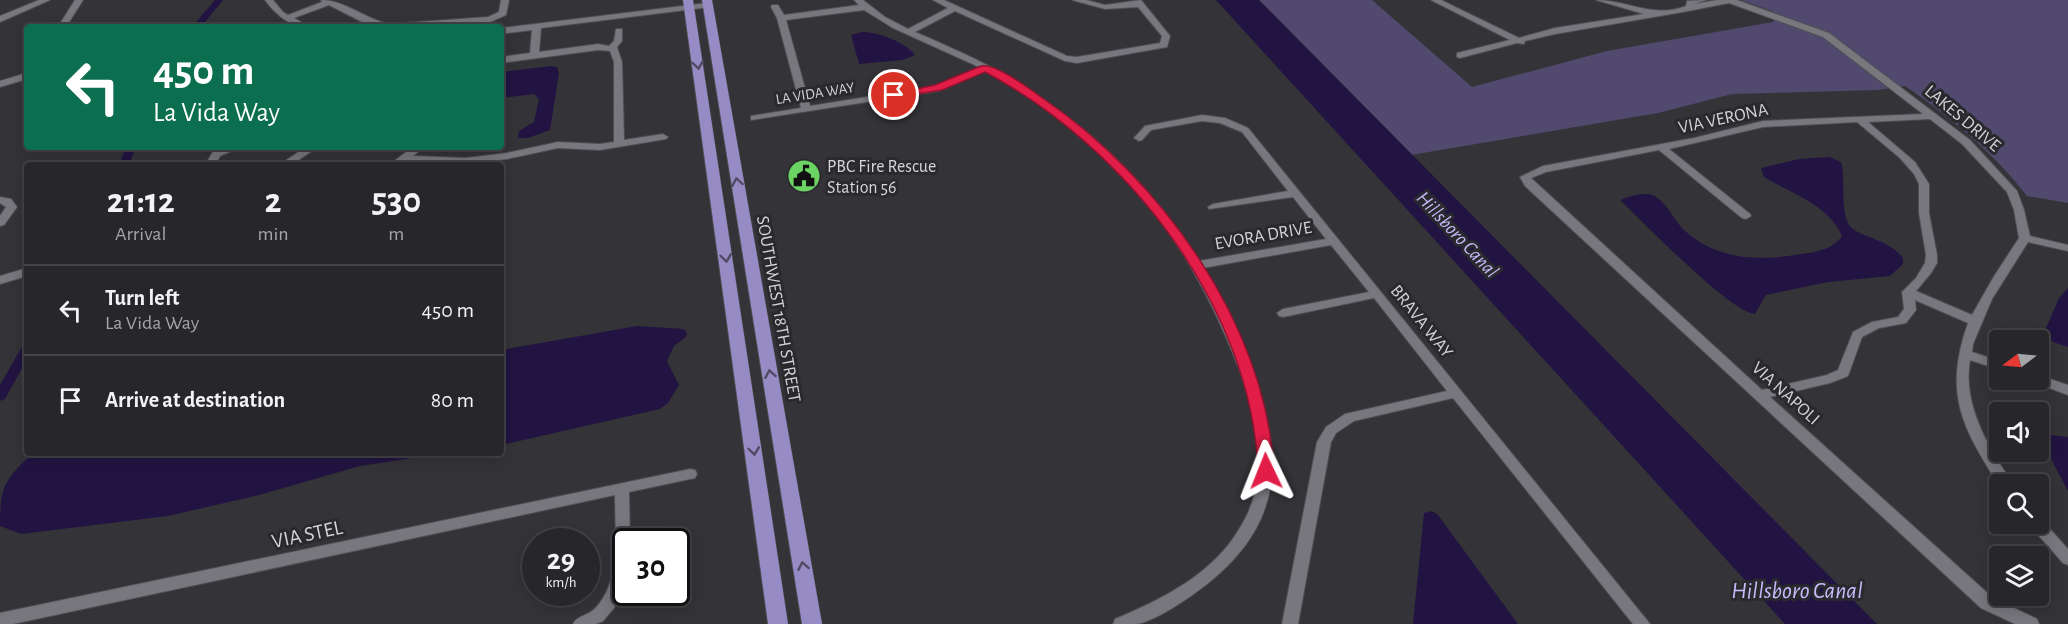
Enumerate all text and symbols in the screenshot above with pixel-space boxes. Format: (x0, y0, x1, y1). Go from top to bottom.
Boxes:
icon: left (54, 48, 132, 126)
text: 450 m (153, 50, 254, 92)
one-way arrow (691, 60, 703, 70)
pin (868, 69, 919, 120)
icon: arrive (877, 78, 910, 111)
street label: LA VIDA WAY (775, 80, 856, 107)
street label: LAKES DRIVE (1921, 82, 2004, 156)
text: La Vida Way (153, 99, 280, 126)
street label: VIA VERONA (1677, 101, 1770, 137)
public building icon: PBC Fire Rescue Station 56 (786, 158, 822, 194)
place label: PBC Fire Rescue Station 56 (827, 158, 936, 197)
one-way arrow (732, 177, 744, 186)
text: 21:12 (107, 183, 175, 219)
text: 2 (265, 183, 282, 219)
text: 530 (371, 183, 421, 219)
water label: Hillsboro Canal (1413, 188, 1502, 282)
street label: SOUTHWEST 18TH STREET (753, 215, 803, 404)
street label: EVORA DRIVE (1213, 219, 1313, 253)
text: Arrival (115, 224, 166, 244)
text: min (258, 224, 289, 244)
text: m (388, 224, 404, 244)
one-way arrow (719, 253, 731, 263)
street label: BRAVA WAY (1387, 282, 1456, 362)
text: Turn left (105, 287, 179, 309)
icon: left (54, 294, 87, 327)
text: 450 m (421, 299, 474, 321)
text: La Vida Way (105, 313, 199, 333)
north arrow (1989, 330, 2049, 390)
map controls (1989, 330, 2049, 606)
street label: VIA NAPOLI (1748, 359, 1823, 429)
one-way arrow (764, 369, 777, 379)
icon: arrive (54, 384, 87, 417)
text: Arrive at destination (105, 389, 285, 411)
text: 80 m (431, 389, 474, 411)
button: sound (1989, 402, 2049, 462)
position arrow (1234, 439, 1298, 503)
one-way arrow (747, 446, 759, 456)
button: search (1989, 474, 2049, 534)
street label: VIA STEL (270, 517, 345, 552)
speed limit sign: 30 (612, 528, 690, 606)
text: 29 (547, 545, 575, 575)
button: layers (1989, 546, 2049, 606)
one-way arrow (797, 562, 809, 571)
text: km/h (546, 575, 576, 590)
water label: Hillsboro Canal (1731, 579, 1863, 603)

